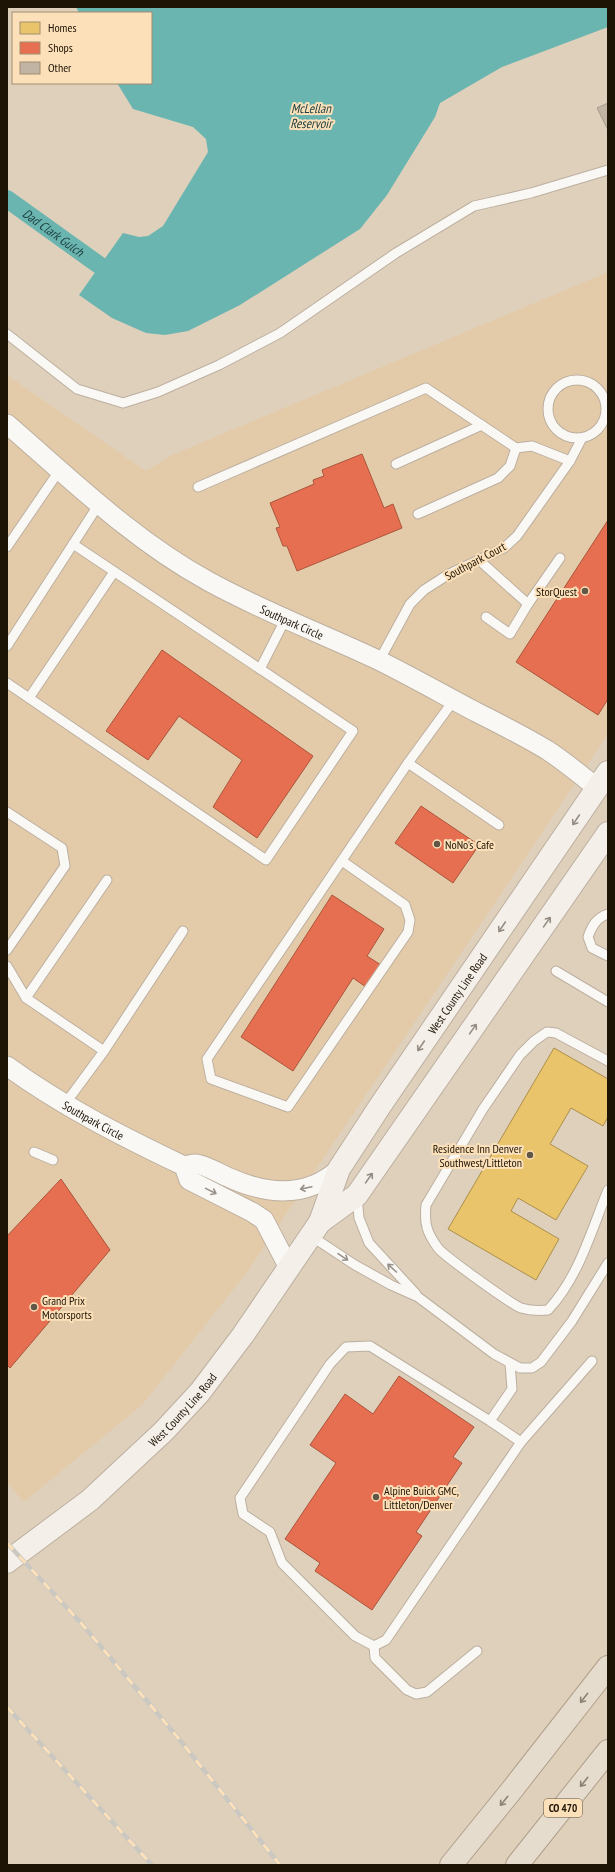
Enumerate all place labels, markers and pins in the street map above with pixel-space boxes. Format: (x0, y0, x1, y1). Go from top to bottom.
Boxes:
place label: StorQuest (536, 584, 578, 599)
marker: StorQuest (580, 586, 590, 596)
place label: NoNo's Cafe (445, 837, 494, 852)
marker: NoNo's Cafe (432, 839, 442, 849)
place label: Residence Inn Denver Southwest/Littleton (433, 1141, 523, 1170)
marker: Residence Inn Denver Southwest/Littleton (525, 1150, 535, 1160)
place label: Grand Prix Motorsports (42, 1293, 92, 1322)
marker: Grand Prix Motorsports (29, 1302, 39, 1312)
place label: Alpine Buick GMC, Littleton/Denver (384, 1483, 459, 1512)
marker: Alpine Buick GMC, Littleton/Denver (371, 1492, 381, 1502)

